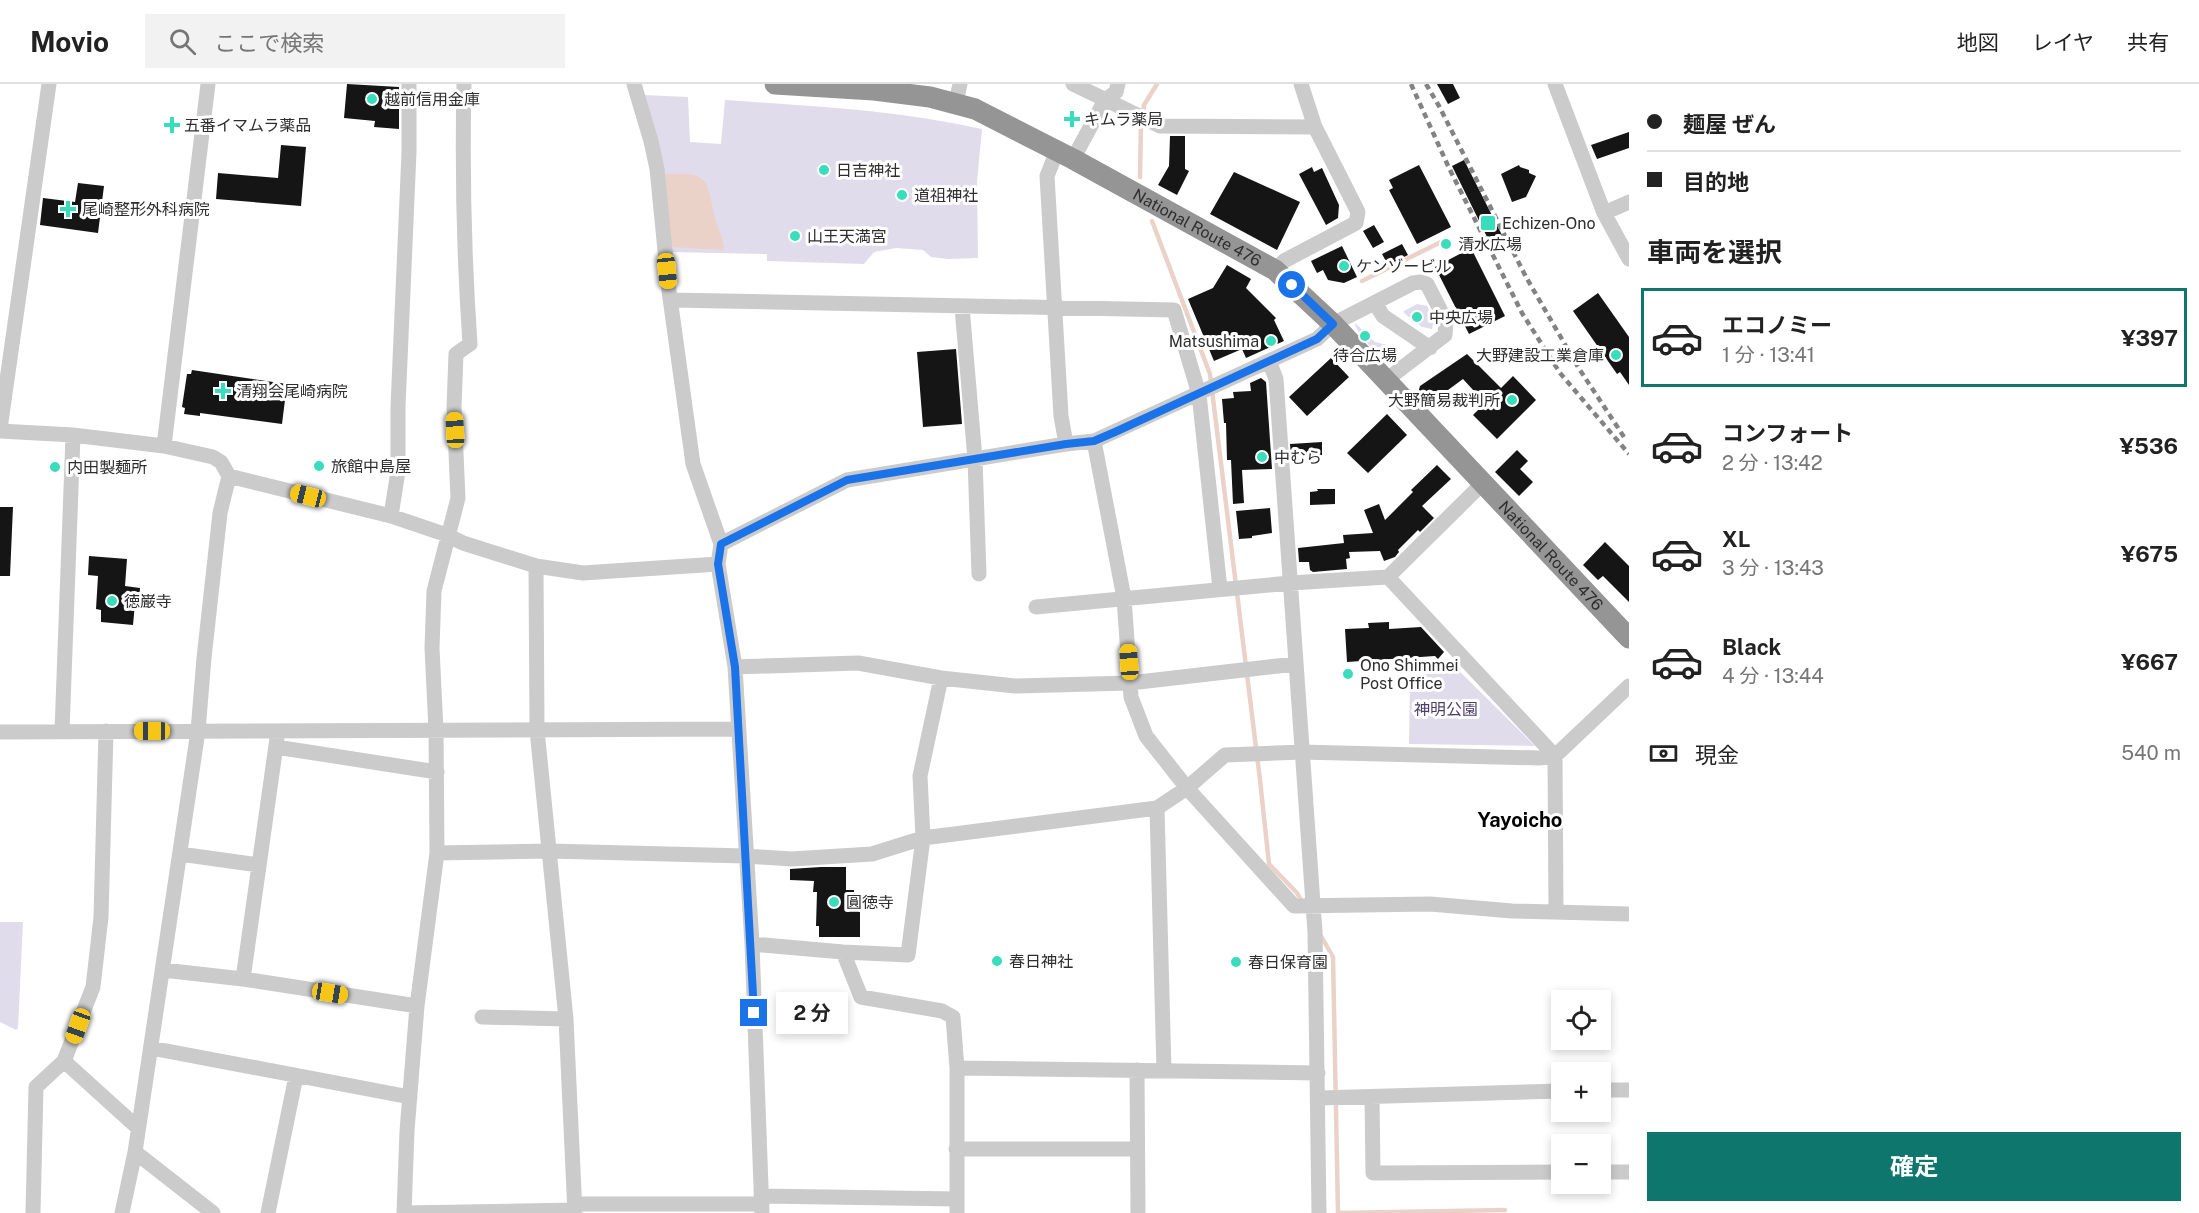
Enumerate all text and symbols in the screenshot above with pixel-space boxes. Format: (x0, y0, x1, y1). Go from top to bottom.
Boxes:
search box (145, 14, 565, 68)
text: Movio (30, 25, 109, 58)
icon: search (166, 25, 199, 58)
text: ここで検索 (214, 30, 324, 56)
text: 地図 (1957, 30, 1999, 55)
text: レイヤ (2032, 30, 2094, 55)
text: 共有 (2127, 30, 2169, 55)
place label: 越前信用金庫 (384, 90, 480, 109)
marker: 越前信用金庫 (365, 92, 379, 106)
place label: キムラ薬局 (1084, 110, 1163, 129)
text: 麺屋 ぜん (1683, 111, 1776, 137)
marker: キムラ薬局 (1065, 112, 1079, 126)
place label: 五番イマムラ薬品 (184, 116, 311, 135)
marker: 五番イマムラ薬品 (165, 118, 179, 132)
place label: 日吉神社 (836, 161, 900, 180)
marker: 日吉神社 (817, 163, 831, 177)
text: 目的地 (1683, 169, 1749, 195)
street label: National Route 476 (1129, 185, 1265, 271)
place label: 道祖神社 (914, 186, 978, 205)
marker: 道祖神社 (895, 188, 909, 202)
marker: 尾崎整形外科病院 (59, 200, 77, 218)
place label: 尾崎整形外科病院 (82, 200, 210, 219)
marker: Echizen-Ono (1479, 214, 1497, 232)
place label: Echizen-Ono (1502, 214, 1595, 233)
place label: 山王天満宮 (807, 227, 887, 246)
marker: 山王天満宮 (788, 229, 802, 243)
place label: 清水広場 (1458, 235, 1522, 254)
text: 車両を選択 (1647, 236, 1782, 268)
marker: 清水広場 (1439, 237, 1453, 251)
car (656, 252, 678, 290)
place label: ケンゾービル (1356, 257, 1452, 276)
marker: ケンゾービル (1337, 259, 1351, 273)
route start (1278, 271, 1305, 298)
place label: 中央広場 (1429, 308, 1493, 327)
marker: 中央広場 (1410, 310, 1424, 324)
icon: car (1650, 311, 1704, 365)
text: エコノミー (1722, 312, 1832, 338)
text: ¥397 (2121, 325, 2178, 351)
marker: 待合広場 (1358, 329, 1372, 343)
place label: Matsushima (1169, 332, 1259, 351)
marker: Matsushima (1264, 334, 1278, 348)
text: 1 分 · 13:41 (1722, 343, 1815, 367)
place label: 待合広場 (1333, 346, 1397, 365)
place label: 大野建設工業倉庫 (1476, 346, 1604, 365)
marker: 大野建設工業倉庫 (1609, 348, 1623, 362)
marker: 清翔会尾崎病院 (214, 382, 232, 400)
place label: 清翔会尾崎病院 (236, 382, 348, 401)
place label: 大野簡易裁判所 (1388, 391, 1500, 410)
marker: 大野簡易裁判所 (1505, 393, 1519, 407)
car (445, 412, 465, 448)
icon: car (1650, 419, 1704, 473)
text: コンフォート (1722, 420, 1853, 446)
text: ¥536 (2120, 433, 2178, 459)
place label: 中むら (1274, 448, 1322, 467)
marker: 中むら (1255, 450, 1269, 464)
text: 2 分 · 13:42 (1722, 451, 1823, 475)
place label: 旅館中島屋 (331, 457, 411, 476)
place label: 内田製麺所 (67, 458, 147, 477)
marker: 旅館中島屋 (312, 459, 326, 473)
marker: 内田製麺所 (48, 460, 62, 474)
car (288, 483, 328, 509)
street label: National Route 476 (1495, 497, 1607, 615)
text: XL (1722, 526, 1750, 552)
icon: car (1650, 527, 1704, 581)
text: ¥675 (2121, 541, 2178, 567)
text: 3 分 · 13:43 (1722, 556, 1824, 580)
place label: 徳巌寺 (124, 592, 172, 611)
marker: 徳巌寺 (105, 594, 119, 608)
text: Black (1722, 634, 1781, 660)
icon: car (1650, 635, 1704, 689)
car (1119, 643, 1139, 681)
text: ¥667 (2121, 649, 2178, 675)
place label: Ono Shimmei Post Office (1360, 656, 1458, 693)
text: 4 分 · 13:44 (1722, 664, 1824, 688)
marker: Ono Shimmei Post Office (1341, 667, 1355, 681)
park label: 神明公園 (1414, 700, 1478, 719)
car (134, 722, 170, 740)
icon: cash (1647, 737, 1680, 770)
text: 540 m (2121, 741, 2181, 765)
text: 現金 (1695, 742, 1739, 768)
district label: Yayoicho (1478, 808, 1562, 832)
place label: 圓徳寺 (846, 893, 894, 912)
marker: 圓徳寺 (827, 895, 841, 909)
place label: 春日神社 (1009, 952, 1073, 971)
place label: 春日保育園 (1248, 953, 1328, 972)
marker: 春日神社 (990, 954, 1004, 968)
marker: 春日保育園 (1229, 955, 1243, 969)
car (311, 981, 349, 1005)
map controls (1551, 990, 1611, 1194)
button: locate (1551, 990, 1611, 1050)
callout: 2 分 (775, 992, 847, 1034)
route end (740, 999, 767, 1026)
text: 2 分 (793, 1001, 831, 1025)
car (63, 1006, 93, 1046)
button: + (1551, 1062, 1611, 1122)
button: 確定 (1647, 1132, 2181, 1201)
button: − (1551, 1134, 1611, 1194)

